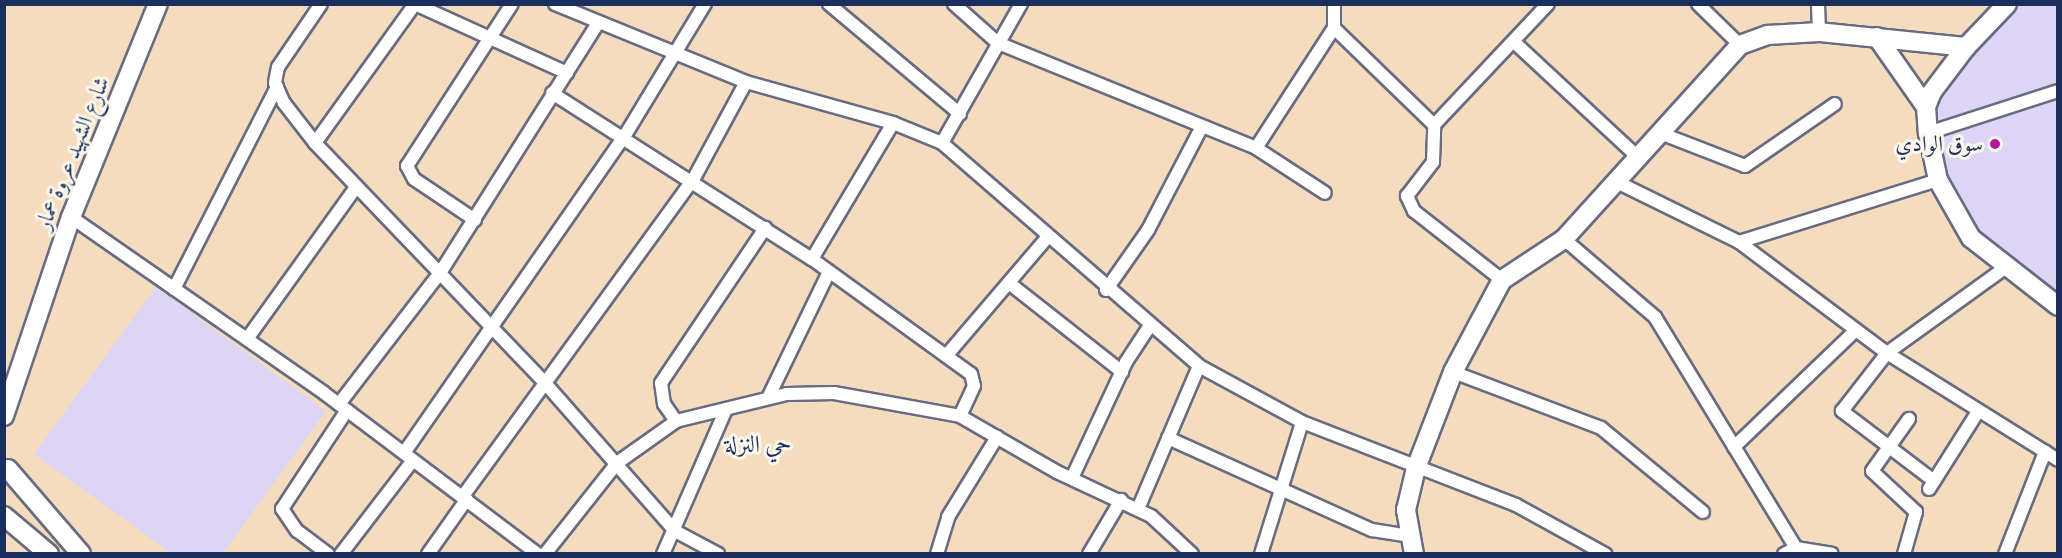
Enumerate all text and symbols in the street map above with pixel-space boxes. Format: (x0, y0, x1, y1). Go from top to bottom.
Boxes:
street label: شارع الشهيد عروة عمار (29, 73, 115, 233)
place label: سوق الوادي (1895, 131, 1983, 157)
marker: سوق الوادي (1988, 137, 2002, 151)
district label: حي النزلة (724, 430, 792, 458)

